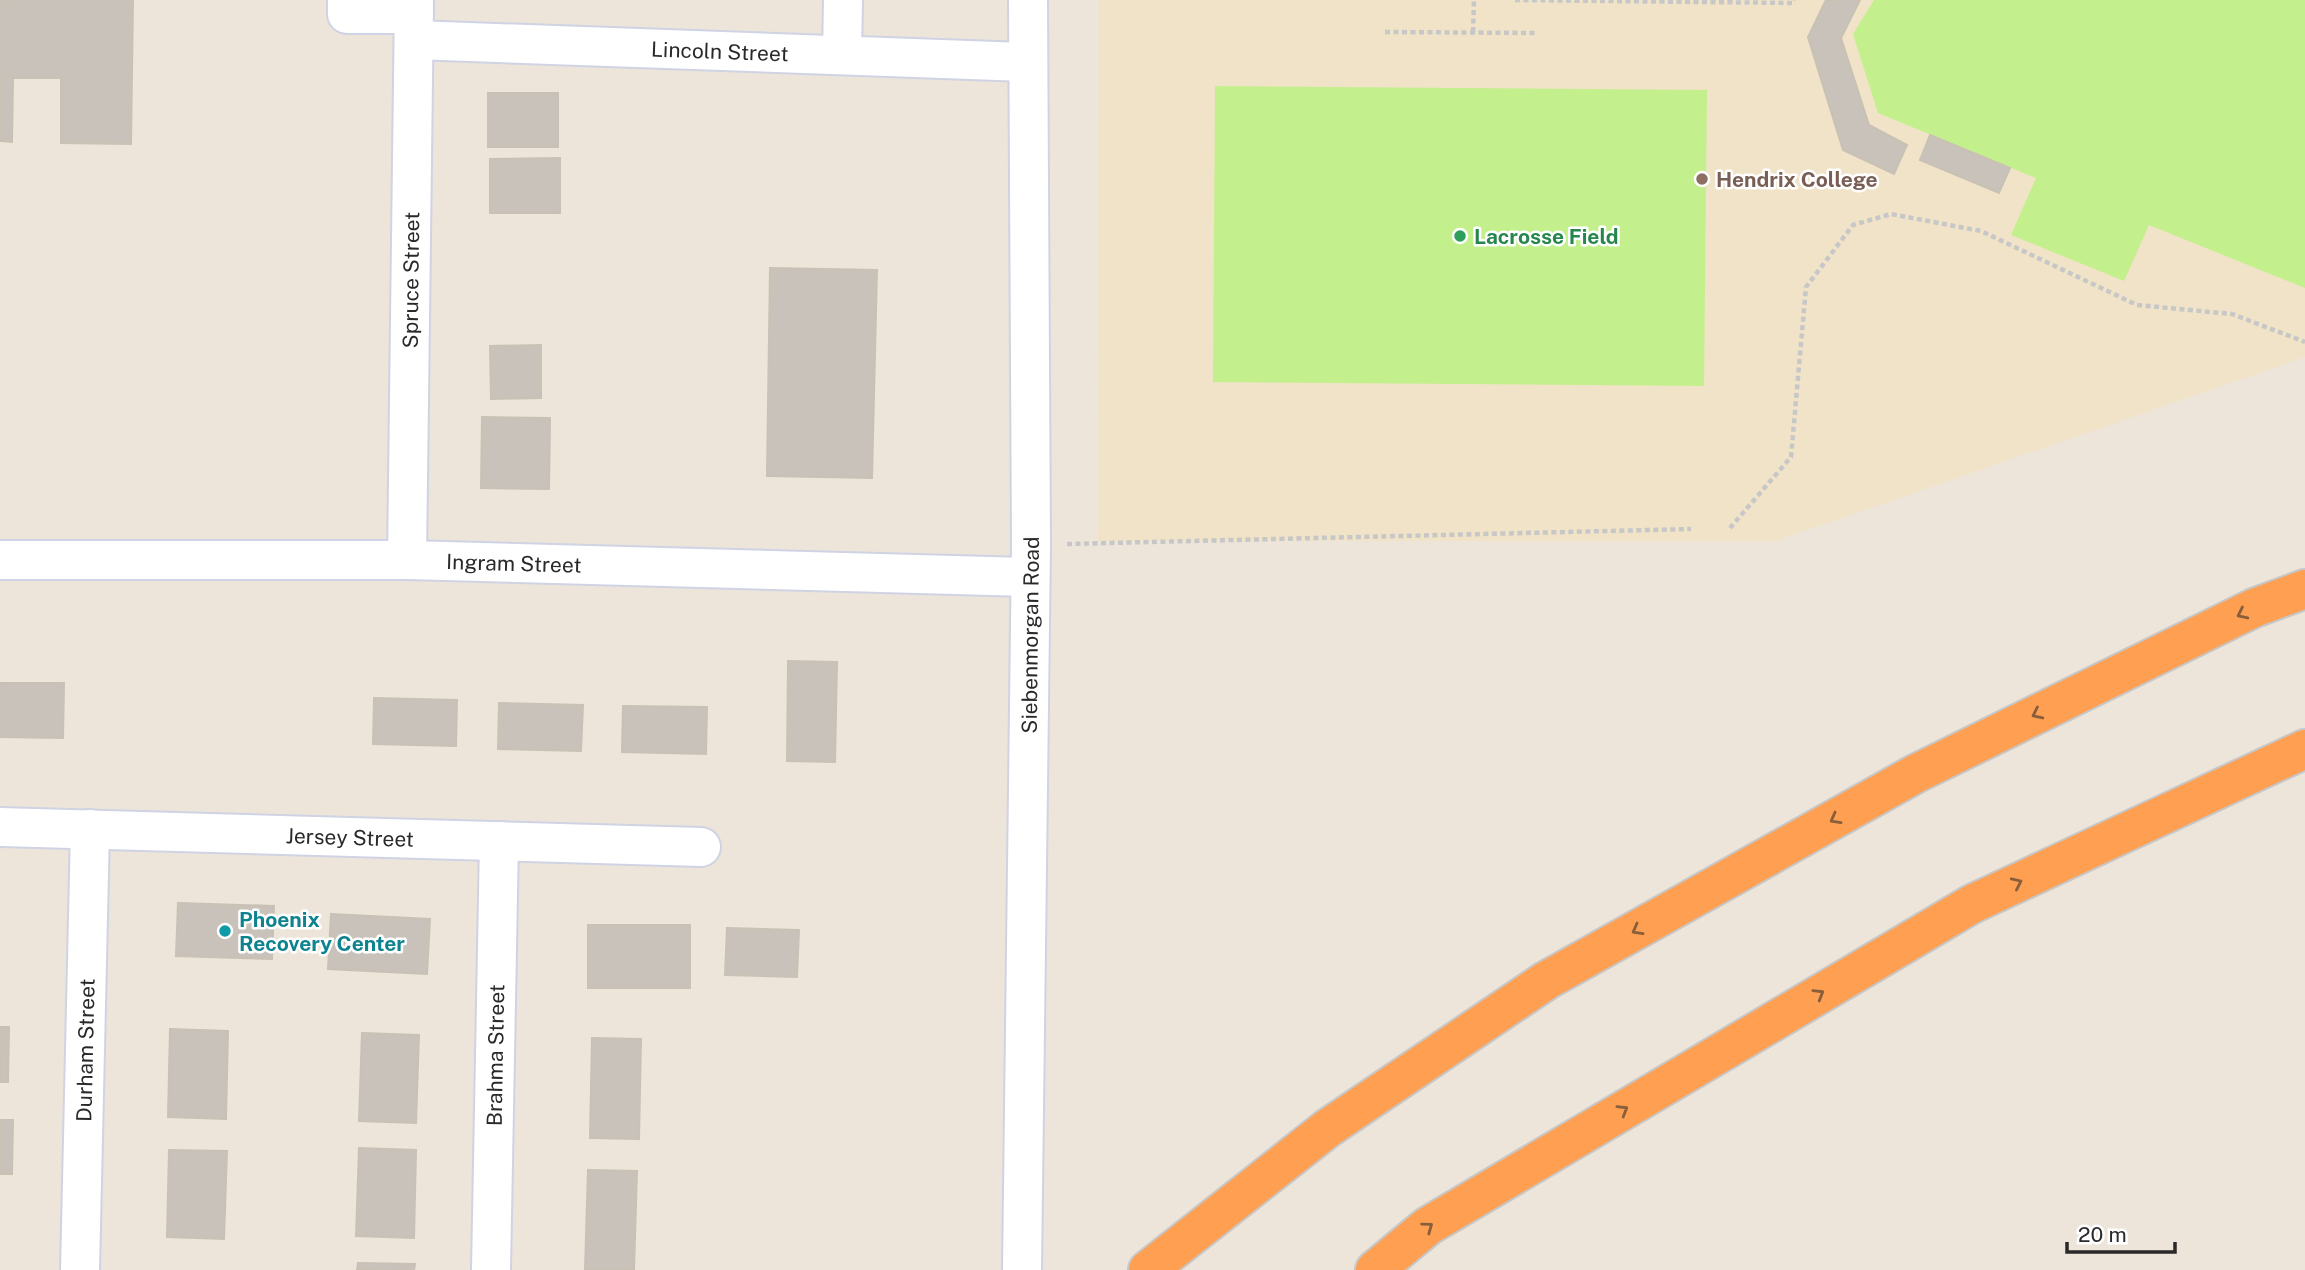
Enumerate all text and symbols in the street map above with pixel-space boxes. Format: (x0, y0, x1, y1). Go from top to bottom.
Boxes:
street label: Lincoln Street (651, 36, 789, 66)
place label: Hendrix College (1716, 167, 1878, 192)
marker: Hendrix College (1694, 171, 1710, 187)
street label: Spruce Street (397, 212, 424, 348)
place label: Lacrosse Field (1474, 224, 1618, 249)
marker: Lacrosse Field (1452, 228, 1468, 244)
street label: Siebenmorgan Road (1016, 536, 1044, 734)
street label: Ingram Street (446, 549, 582, 577)
one-way arrow (2237, 606, 2249, 620)
one-way arrow (2032, 706, 2044, 720)
one-way arrow (1830, 811, 1843, 824)
street label: Jersey Street (285, 823, 414, 851)
one-way arrow (2010, 877, 2022, 891)
place label: Phoenix Recovery Center (239, 907, 405, 956)
one-way arrow (1631, 922, 1644, 935)
marker: Phoenix Recovery Center (217, 923, 233, 939)
street label: Durham Street (71, 978, 99, 1122)
street label: Brahma Street (481, 984, 509, 1126)
one-way arrow (1811, 990, 1824, 1003)
one-way arrow (1616, 1106, 1629, 1119)
scale bar (2067, 1210, 2176, 1254)
text: 20 m (2078, 1222, 2127, 1247)
one-way arrow (1420, 1223, 1433, 1235)

